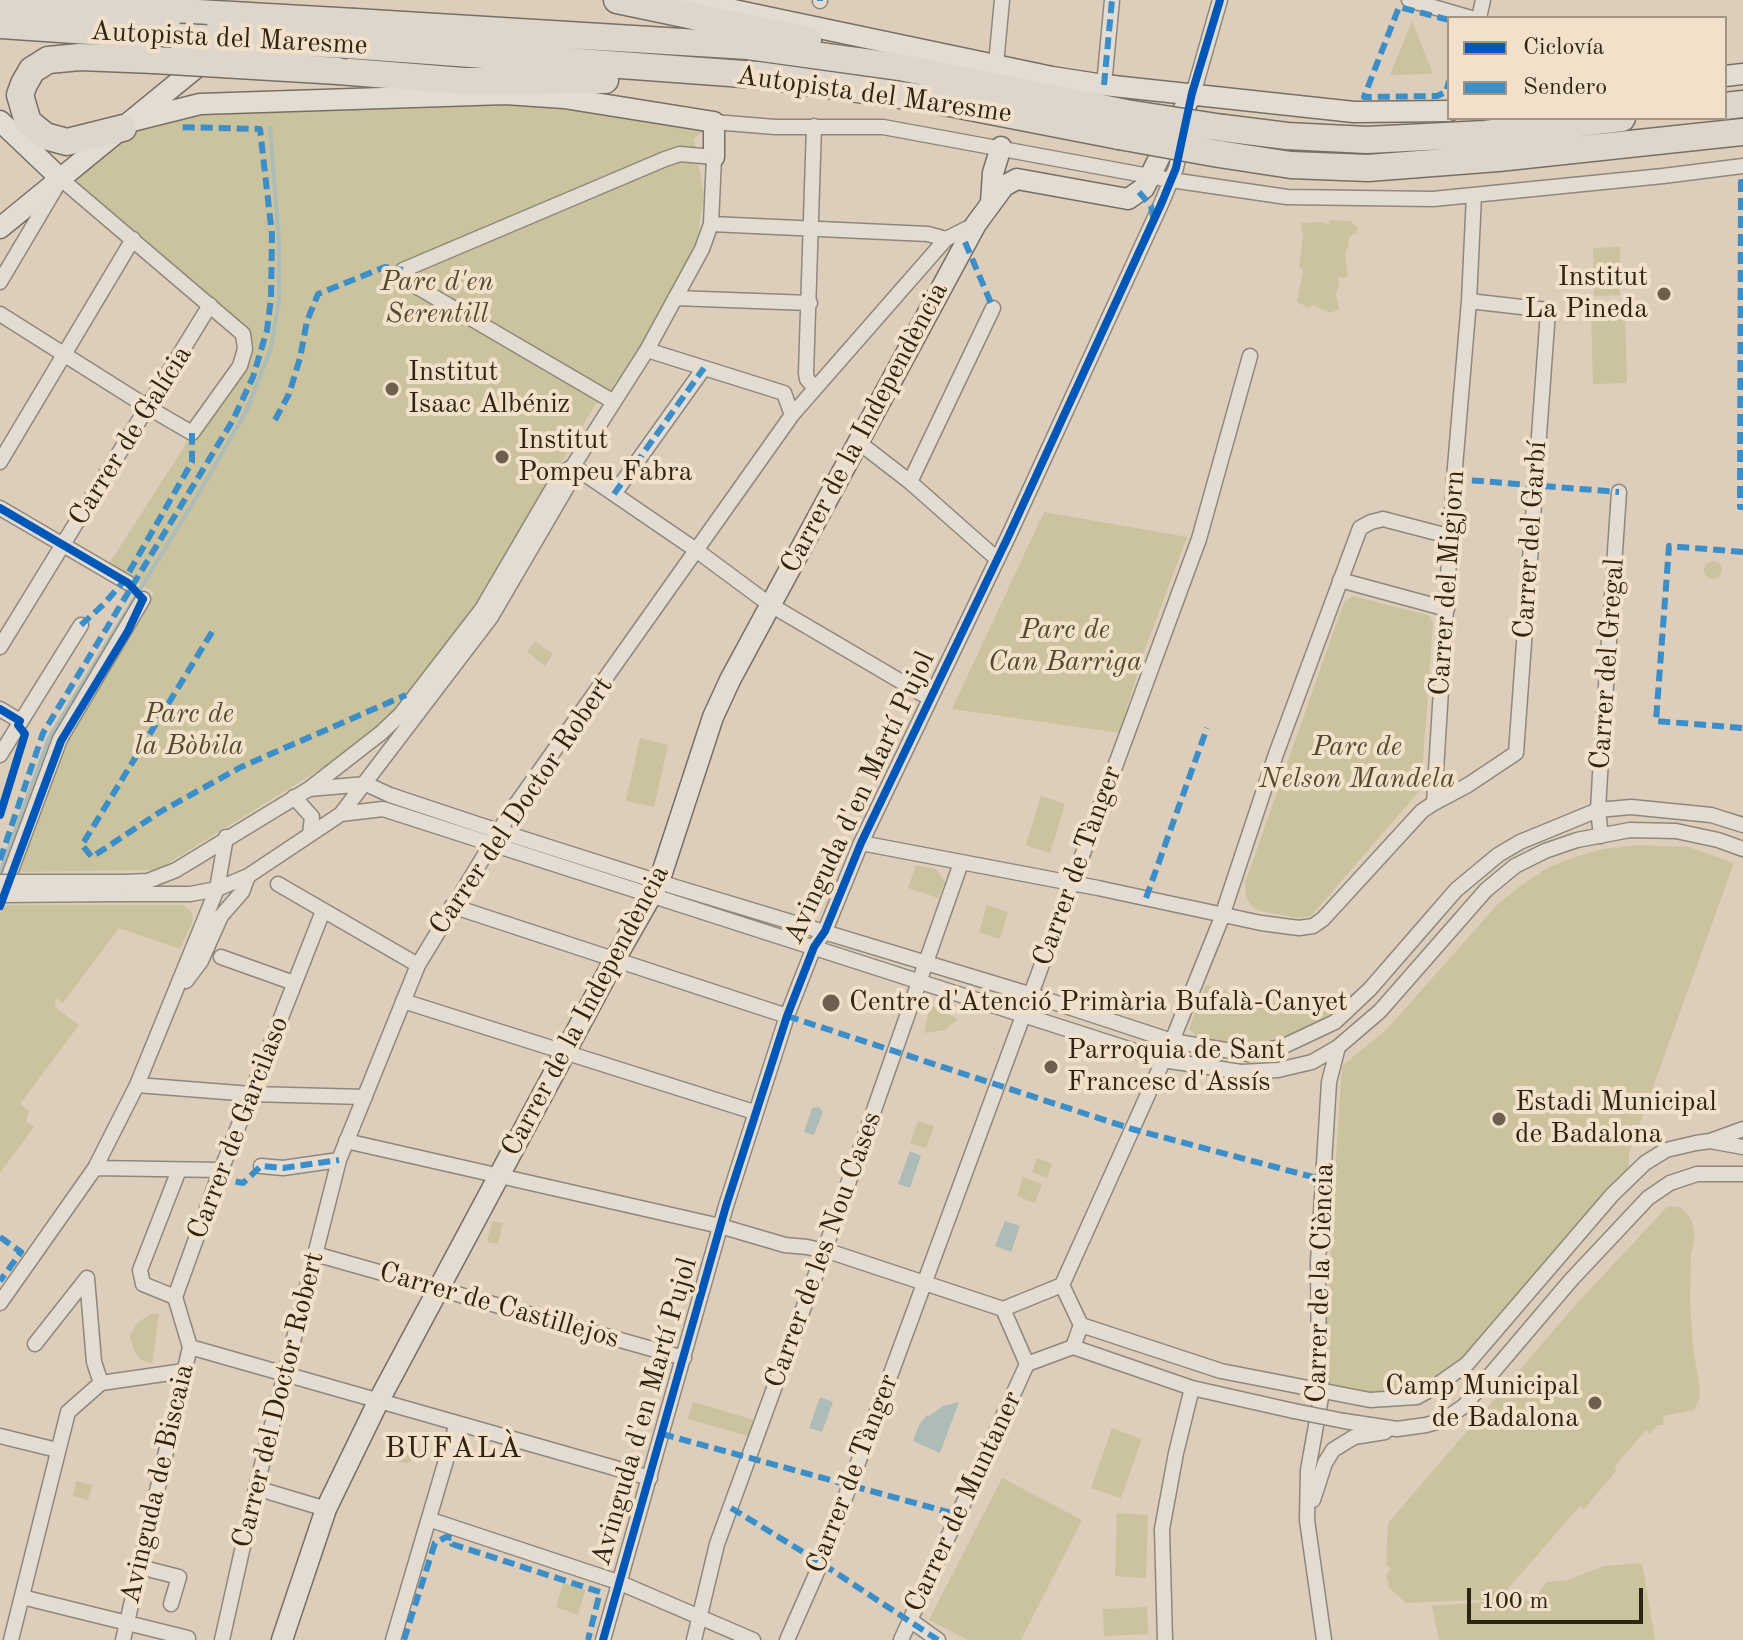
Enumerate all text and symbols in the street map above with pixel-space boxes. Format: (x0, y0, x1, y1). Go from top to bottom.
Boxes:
street label: Autopista del Maresme (90, 15, 368, 63)
legend (1447, 16, 1727, 120)
text: Ciclovía (1523, 36, 1604, 60)
street label: Autopista del Maresme (734, 59, 1014, 131)
text: Sendero (1523, 76, 1607, 100)
place label: Institut La Pineda (1525, 261, 1648, 327)
park label: Parc d'en Serentill (381, 266, 493, 332)
street label: Carrer de la Independència (774, 277, 956, 579)
marker: Institut La Pineda (1655, 285, 1673, 303)
street label: Carrer de Galícia (62, 340, 200, 532)
place label: Institut Isaac Albéniz (408, 356, 570, 422)
marker: Institut Isaac Albéniz (383, 380, 401, 398)
place label: Institut Pompeu Fabra (518, 424, 692, 490)
street label: Carrer del Garbí (1507, 440, 1555, 640)
marker: Institut Pompeu Fabra (493, 448, 511, 466)
street label: Carrer del Migjorn (1423, 469, 1473, 697)
street label: Carrer del Gregal (1584, 557, 1632, 771)
park label: Parc de Can Barriga (988, 614, 1142, 680)
street label: Avinguda d'en Martí Pujol (777, 646, 943, 950)
street label: Carrer del Doctor Robert (423, 671, 621, 941)
park label: Parc de la Bòbila (134, 698, 244, 764)
park label: Parc de Nelson Mandela (1259, 731, 1455, 797)
street label: Carrer de Tànger (1026, 761, 1130, 971)
street label: Carrer de la Independència (495, 860, 677, 1162)
place label: Centre d'Atenció Primària Bufalà-Canyet (849, 986, 1348, 1020)
marker: Centre d'Atenció Primària Bufalà-Canyet (820, 992, 842, 1014)
street label: Carrer de Garcilaso (181, 1012, 297, 1244)
place label: Parroquia de Sant Francesc d'Assís (1067, 1034, 1285, 1100)
marker: Parroquia de Sant Francesc d'Assís (1042, 1058, 1060, 1076)
place label: Estadi Municipal de Badalona (1515, 1086, 1717, 1152)
street label: Carrer de les Nou Cases (758, 1107, 890, 1393)
marker: Estadi Municipal de Badalona (1490, 1110, 1508, 1128)
street label: Carrer de la Ciència (1300, 1162, 1342, 1404)
street label: Carrer del Doctor Robert (226, 1248, 332, 1552)
street label: Avinguda d'en Martí Pujol (585, 1254, 705, 1570)
street label: Carrer de Castillejos (375, 1256, 623, 1356)
street label: Avinguda de Biscaia (114, 1361, 202, 1607)
street label: Carrer de Tànger (800, 1370, 906, 1578)
place label: Camp Municipal de Badalona (1385, 1370, 1579, 1436)
street label: Carrer de Muntaner (898, 1386, 1030, 1618)
marker: Camp Municipal de Badalona (1586, 1394, 1604, 1412)
district label: BUFALÀ (384, 1431, 524, 1467)
scale bar (1471, 1572, 1647, 1622)
text: 100 m (1481, 1590, 1549, 1614)

